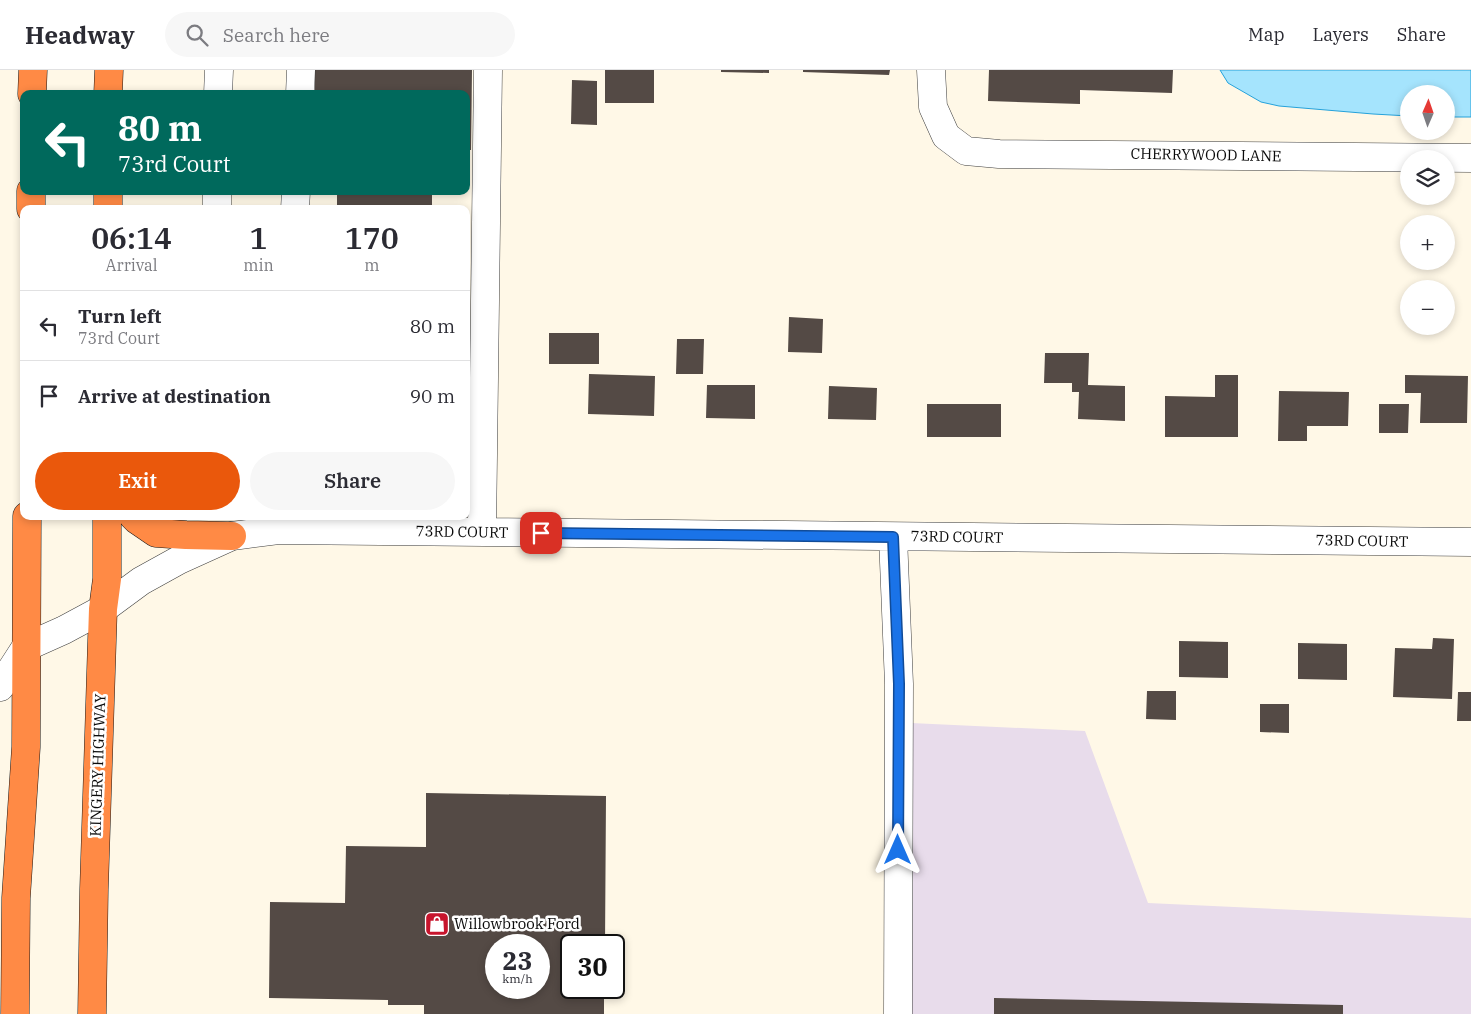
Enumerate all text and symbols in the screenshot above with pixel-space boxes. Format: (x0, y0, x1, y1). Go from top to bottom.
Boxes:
search box (165, 12, 515, 57)
text: Headway (25, 19, 135, 51)
icon: search (183, 21, 211, 49)
text: Search here (223, 23, 330, 47)
text: Map (1248, 23, 1285, 46)
text: Layers (1313, 23, 1369, 46)
text: Share (1397, 23, 1446, 46)
north arrow (1400, 85, 1455, 140)
map controls (1400, 85, 1455, 335)
text: 80 m (118, 105, 202, 151)
icon: left (35, 110, 100, 175)
street label: CHERRYWOOD LANE (1130, 144, 1282, 165)
text: 73rd Court (118, 149, 230, 178)
button: layers (1400, 150, 1455, 205)
button: + (1400, 215, 1455, 270)
text: 06:14 (91, 218, 172, 257)
text: 1 (249, 218, 267, 257)
text: 170 (345, 218, 399, 257)
text: Arrival (106, 255, 158, 275)
text: min (243, 255, 274, 275)
text: m (364, 255, 379, 275)
button: − (1400, 280, 1455, 335)
text: Turn left (78, 304, 161, 328)
icon: left (35, 312, 63, 340)
text: 80 m (410, 314, 455, 338)
text: 73rd Court (78, 328, 160, 348)
icon: arrive (35, 382, 63, 410)
text: Arrive at destination (78, 384, 271, 408)
text: 90 m (410, 384, 455, 408)
button: Exit (35, 452, 240, 510)
button: Share (250, 452, 455, 510)
pin (520, 512, 562, 554)
icon: arrive (527, 519, 555, 547)
street label: 73RD COURT (415, 521, 509, 542)
street label: 73RD COURT (910, 526, 1004, 547)
street label: 73RD COURT (1315, 530, 1409, 551)
street label: KINGERY HIGHWAY (86, 693, 110, 837)
position arrow (871, 823, 923, 875)
shop icon: Willowbrook Ford (424, 911, 450, 937)
place label: Willowbrook Ford (454, 914, 580, 933)
speed limit sign: 30 (560, 934, 625, 999)
text: 23 (502, 944, 533, 977)
text: km/h (502, 971, 533, 986)

